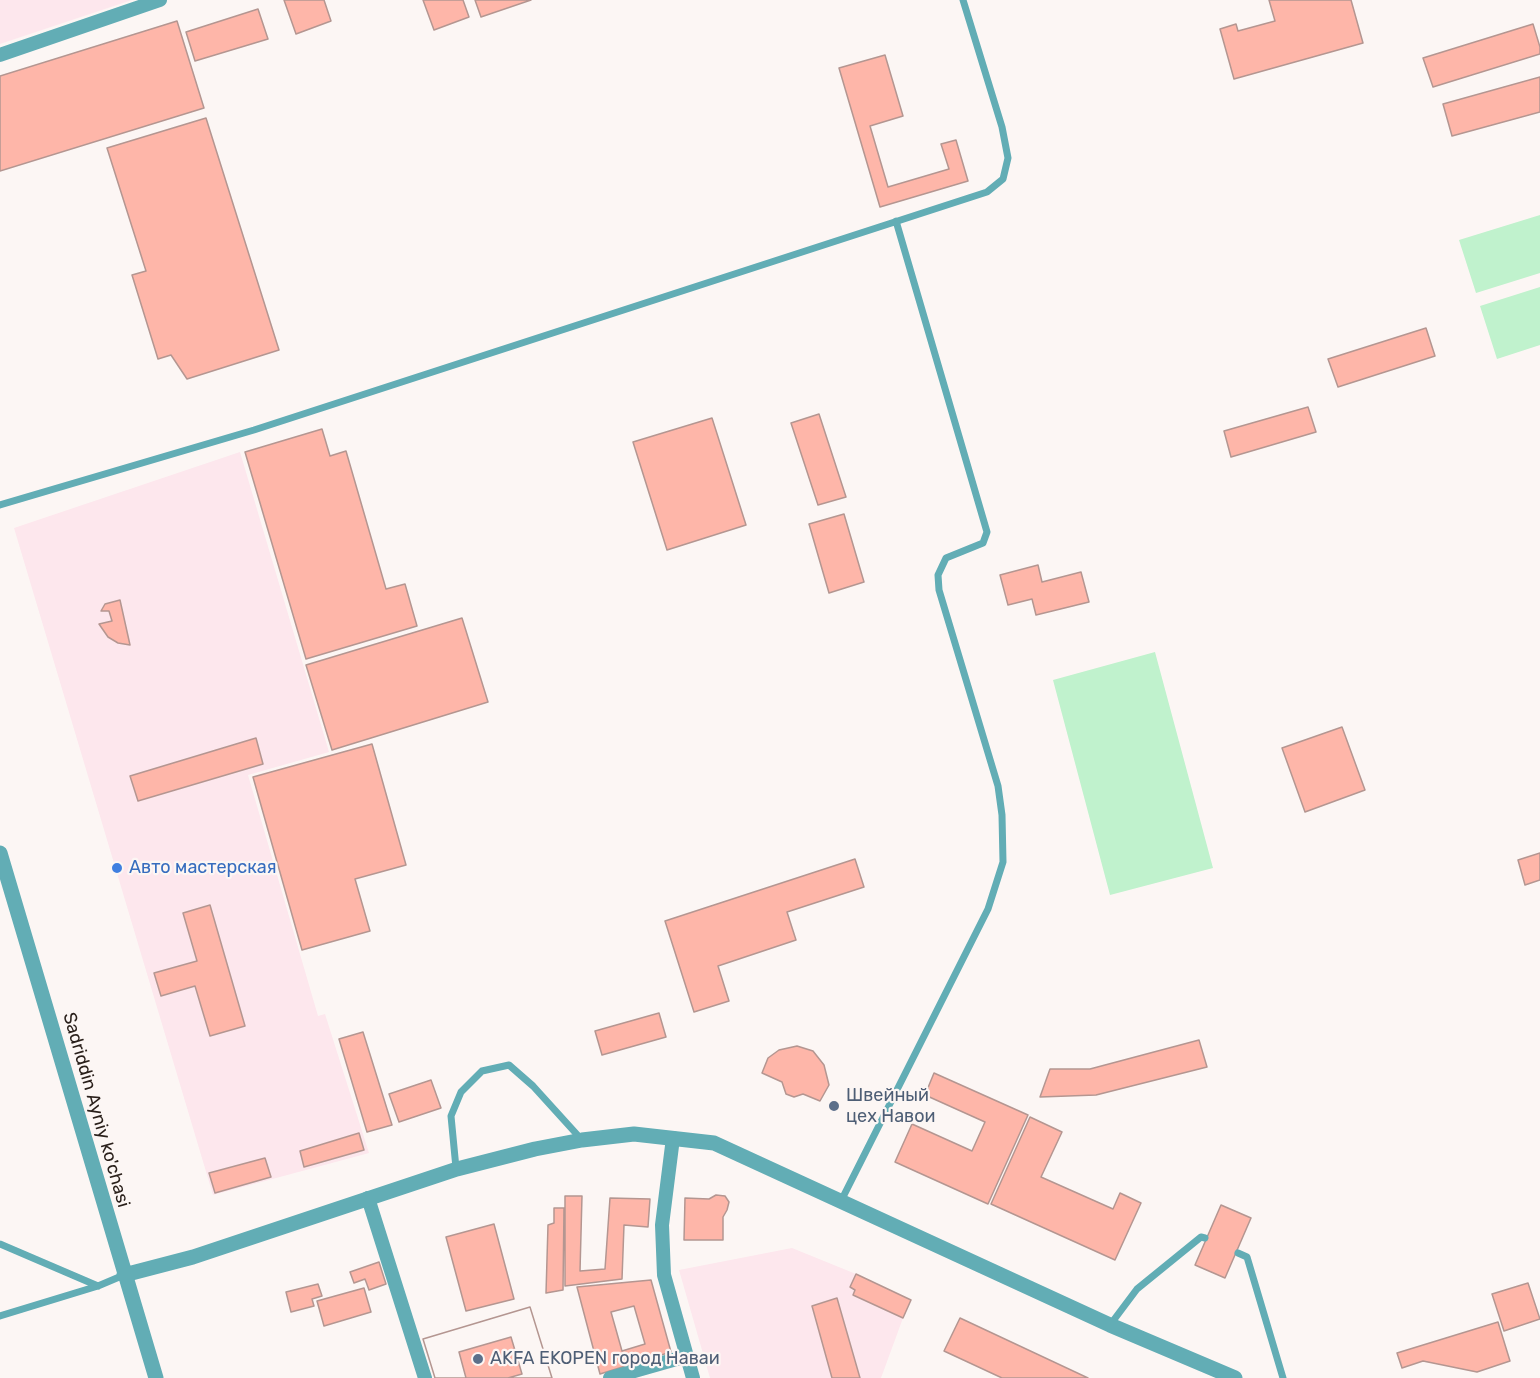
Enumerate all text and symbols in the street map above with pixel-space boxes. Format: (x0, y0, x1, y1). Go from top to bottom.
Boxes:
place label: Авто мастерская (129, 857, 277, 879)
marker: Авто мастерская (110, 861, 124, 875)
street label: Sadriddin Ayniy ko'chasi (58, 1010, 134, 1210)
place label: Швейный цех Навои (846, 1085, 935, 1128)
marker: Швейный цех Навои (827, 1099, 841, 1113)
place label: AKFA EKOPEN город Наваи (490, 1348, 720, 1370)
marker: AKFA EKOPEN город Наваи (471, 1352, 485, 1366)

